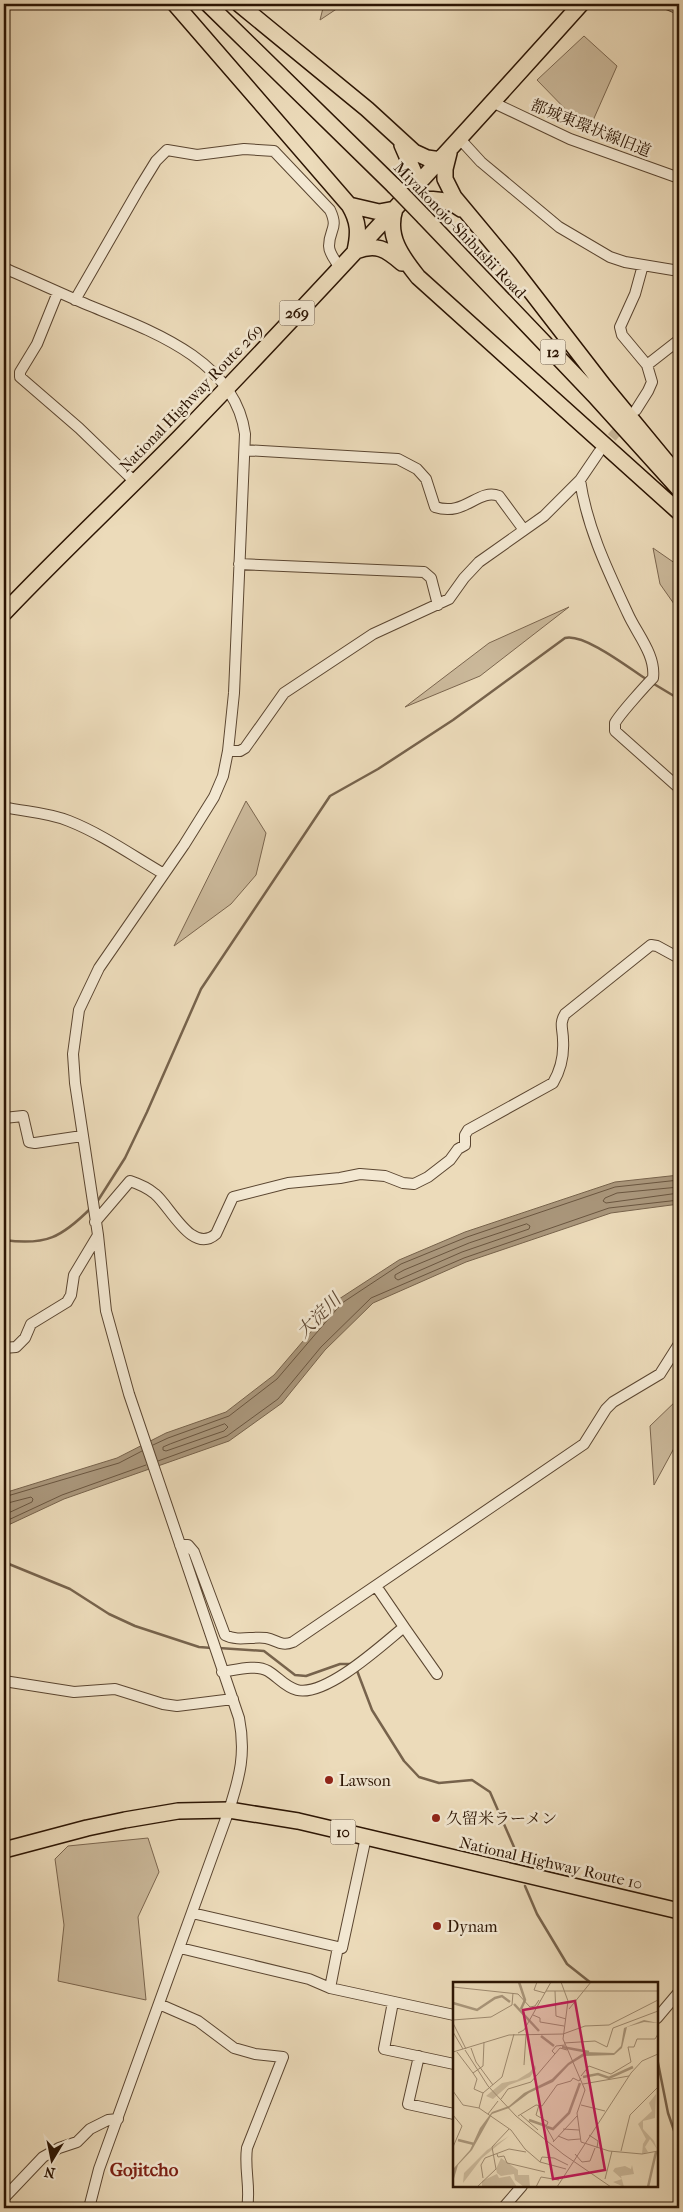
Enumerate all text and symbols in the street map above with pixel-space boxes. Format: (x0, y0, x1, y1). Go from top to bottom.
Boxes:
street label: 都城東環状線旧道 (528, 95, 654, 161)
street label: Miyakonojo-Shibushi Road (390, 158, 530, 302)
road number: 269 (280, 300, 314, 326)
street label: National Highway Route 269 (115, 320, 267, 476)
road number: 12 (540, 340, 566, 364)
water label: 大淀川 (292, 1288, 347, 1343)
place label: Lawson (339, 1771, 392, 1790)
marker: Lawson (323, 1774, 335, 1786)
place label: 久留米ラーメン (446, 1809, 557, 1828)
marker: 久留米ラーメン (430, 1812, 442, 1824)
road number: 10 (330, 1820, 356, 1844)
street label: National Highway Route 10 (458, 1833, 644, 1893)
place label: Dynam (447, 1917, 498, 1936)
marker: Dynam (431, 1920, 443, 1932)
inset map (453, 1982, 658, 2187)
north arrow (28, 2134, 78, 2184)
district label: Gojitcho (110, 2159, 179, 2181)
text: N (43, 2163, 57, 2182)

